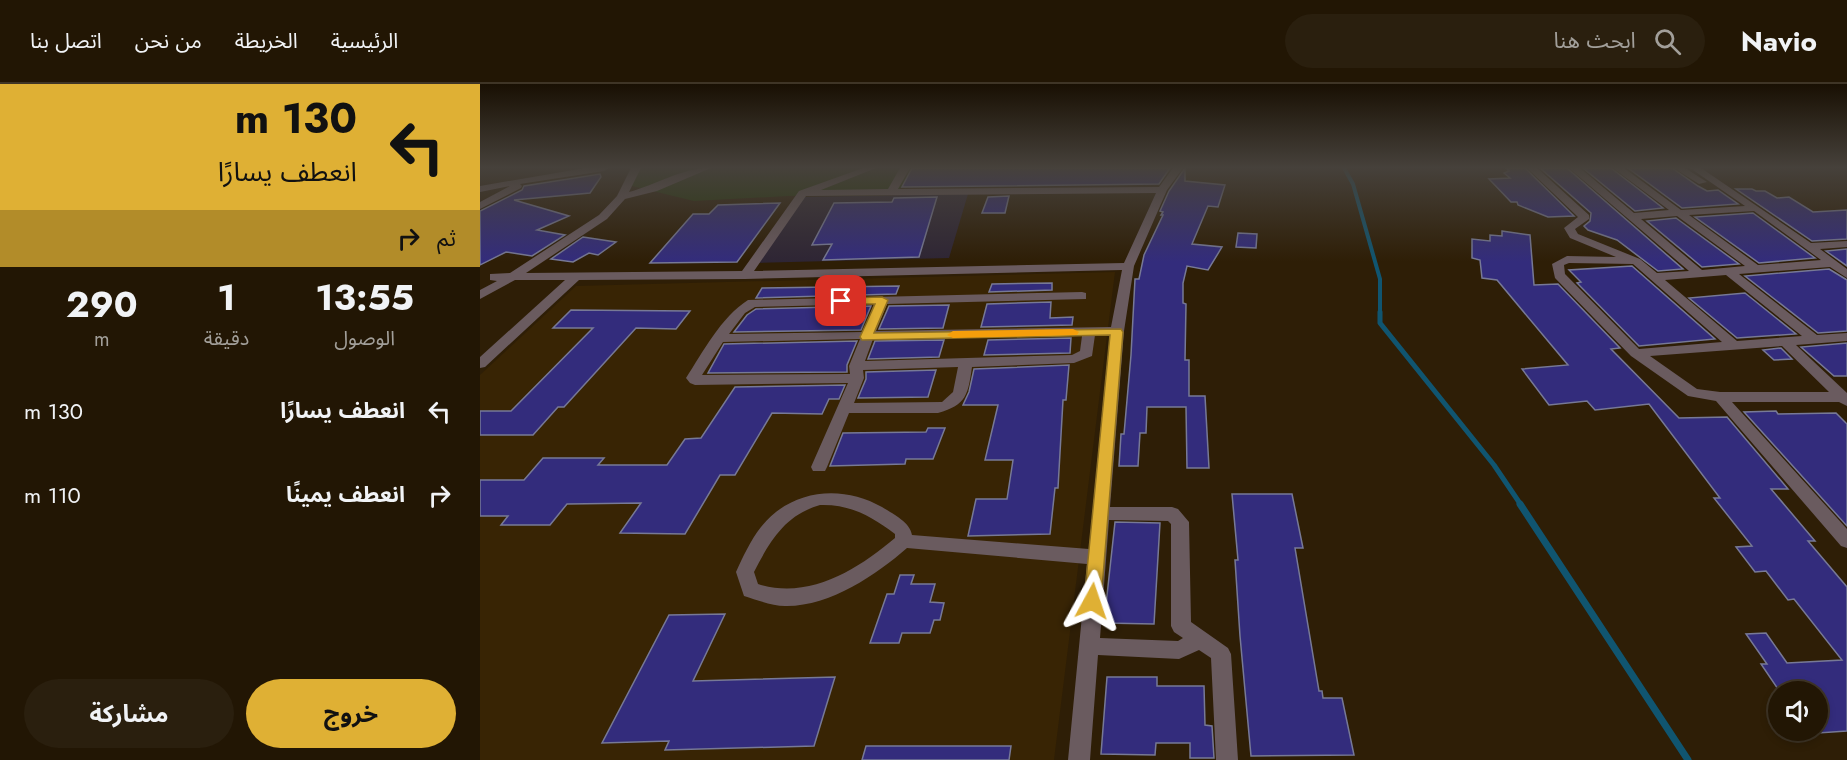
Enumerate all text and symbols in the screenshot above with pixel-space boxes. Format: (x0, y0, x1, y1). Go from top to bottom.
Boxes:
search box (1285, 14, 1705, 68)
text: Navio (1741, 21, 1817, 62)
text: ابحث هنا (1553, 24, 1636, 56)
icon: search (1651, 25, 1684, 58)
text: اتصل بنا (30, 26, 102, 56)
text: من نحن (135, 26, 202, 56)
text: الخريطة (235, 26, 298, 56)
text: الرئيسية (331, 26, 398, 56)
text: 130 m (235, 88, 357, 149)
icon: left (378, 108, 456, 186)
text: انعطف يسارًا (218, 152, 357, 191)
icon: right (392, 222, 425, 255)
text: ثم (437, 222, 456, 254)
text: 1 (217, 271, 236, 323)
text: 13:55 (315, 271, 414, 323)
pin (815, 275, 866, 326)
text: 290 (66, 278, 138, 330)
icon: arrive (824, 284, 857, 317)
text: دقيقة (204, 324, 249, 353)
text: الوصول (334, 324, 395, 353)
text: m (94, 325, 110, 354)
text: انعطف يسارًا (280, 394, 405, 426)
text: 130 m (24, 395, 83, 427)
icon: left (423, 395, 456, 428)
text: انعطف يمينًا (286, 478, 405, 510)
text: 110 m (24, 479, 81, 511)
icon: right (423, 479, 456, 512)
position arrow (1060, 569, 1124, 633)
button: مشاركة (24, 679, 234, 748)
button: خروج (246, 679, 456, 748)
map controls (1768, 681, 1828, 741)
button: sound (1768, 681, 1828, 741)

